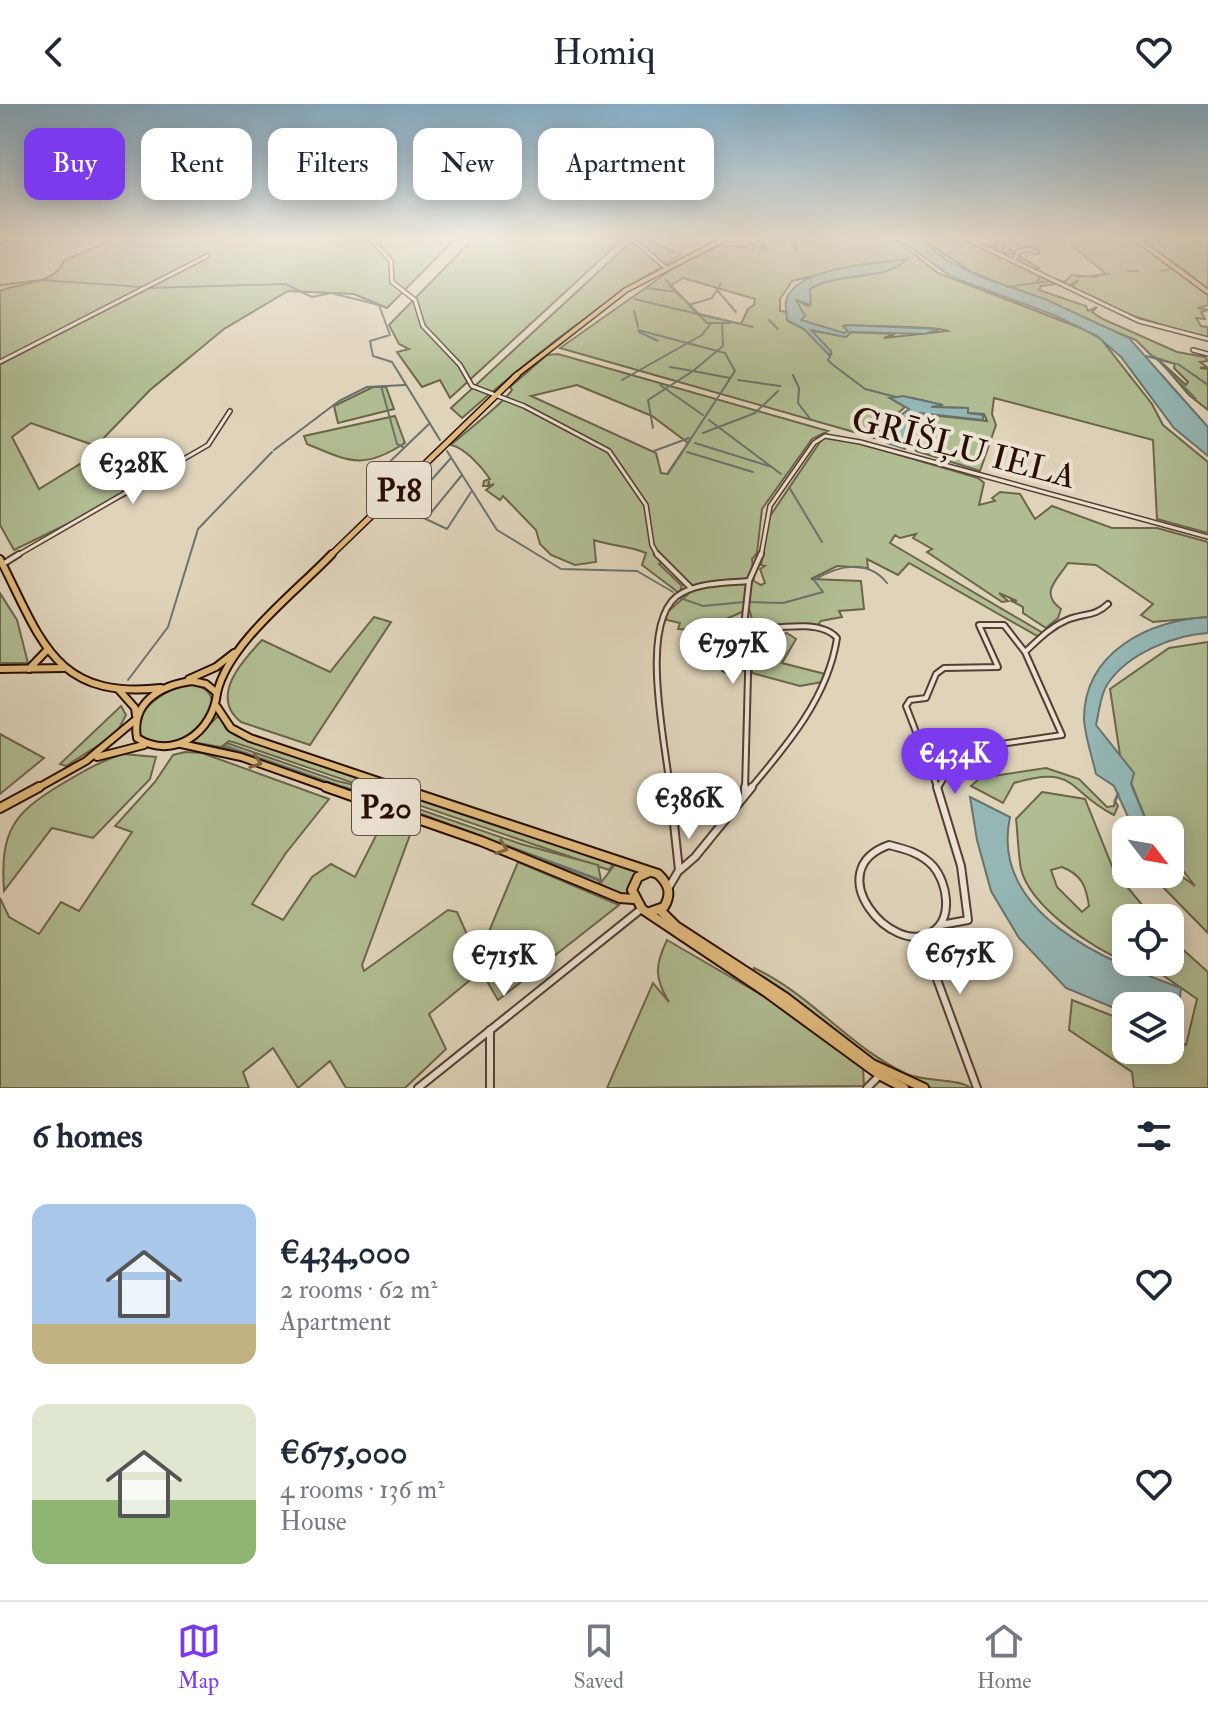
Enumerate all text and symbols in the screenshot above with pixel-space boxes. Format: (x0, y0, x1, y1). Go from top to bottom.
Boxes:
icon: back (32, 30, 76, 74)
text: Homiq (553, 30, 655, 75)
icon: heart (1132, 30, 1176, 74)
chip: Buy (24, 128, 125, 200)
chip: Rent (141, 128, 252, 200)
chip: Filters (268, 128, 397, 200)
chip: New (413, 128, 522, 200)
chip: Apartment (538, 128, 714, 200)
street label: GRĪŠĻU IELA (847, 397, 1081, 499)
pin: €328K (77, 438, 189, 506)
text: €328K (99, 448, 167, 480)
road number: P18 (367, 462, 431, 518)
pin: €797K (677, 618, 789, 686)
text: €797K (698, 628, 768, 660)
pin: €434K (899, 728, 1011, 796)
text: €434K (919, 738, 991, 770)
one-way arrow (249, 753, 263, 769)
pin: €386K (633, 773, 745, 841)
road number: P20 (352, 779, 420, 835)
text: €386K (655, 783, 723, 815)
north arrow (1112, 816, 1184, 888)
map controls (1112, 816, 1184, 1064)
one-way arrow (494, 839, 508, 855)
button: locate (1112, 904, 1184, 976)
pin: €675K (904, 928, 1016, 996)
pin: €715K (448, 930, 560, 998)
text: €675K (925, 938, 995, 970)
text: €715K (471, 940, 537, 972)
button: layers (1112, 992, 1184, 1064)
icon: filters (1132, 1114, 1176, 1158)
text: 6 homes (32, 1115, 143, 1158)
text: €434,000 (280, 1231, 411, 1274)
icon: home (96, 1236, 192, 1332)
icon: heart (1132, 1262, 1176, 1306)
text: 2 rooms · 62 m² (280, 1274, 438, 1306)
text: Apartment (280, 1306, 391, 1338)
text: €675,000 (280, 1431, 407, 1474)
icon: home (96, 1436, 192, 1532)
icon: heart (1132, 1462, 1176, 1506)
text: 4 rooms · 136 m² (280, 1474, 445, 1506)
text: House (280, 1506, 347, 1538)
tab: Map (177, 1619, 221, 1695)
tab: Saved (574, 1619, 624, 1695)
tab: Home (977, 1619, 1031, 1695)

